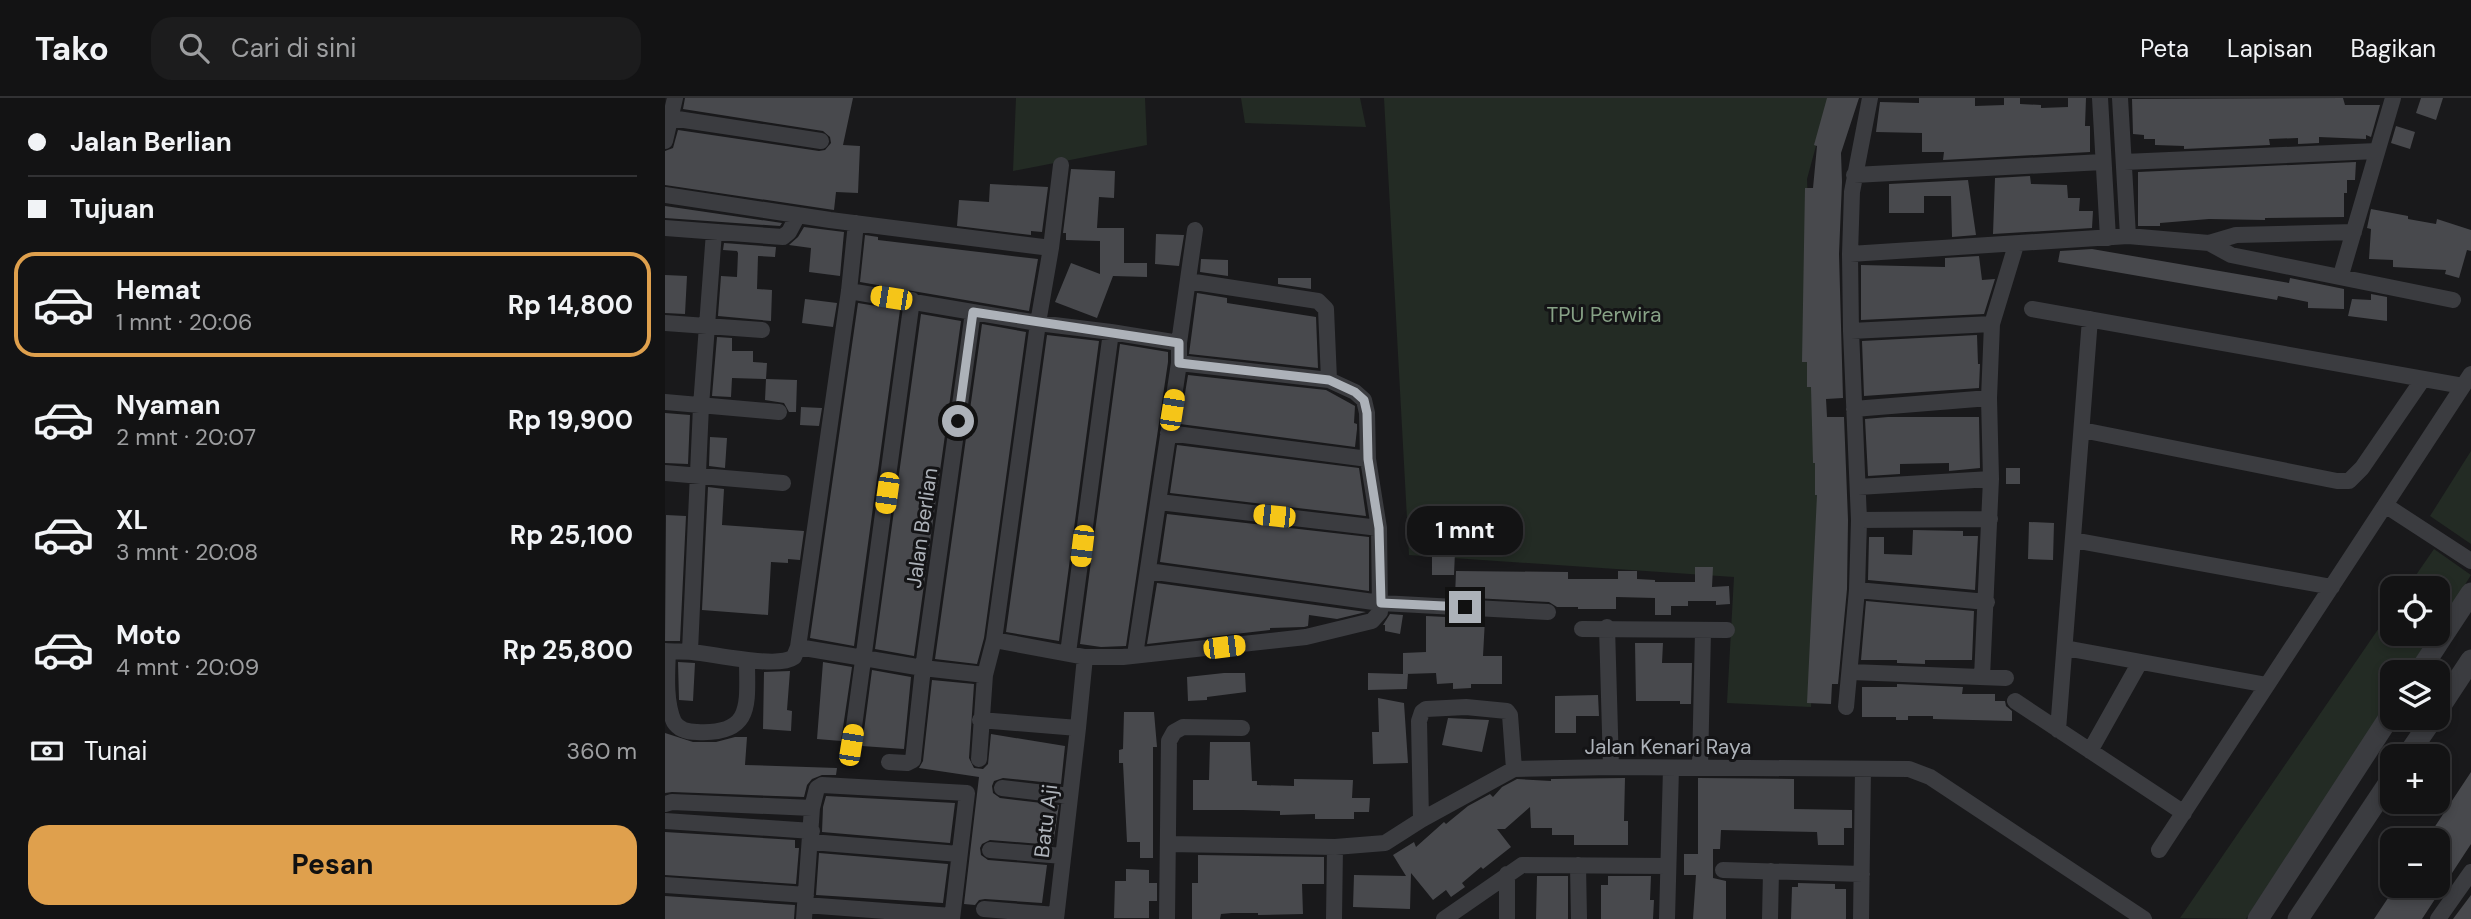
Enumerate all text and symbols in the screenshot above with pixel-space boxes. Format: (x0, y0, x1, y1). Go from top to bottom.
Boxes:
search box (151, 17, 641, 80)
text: Tako (35, 27, 109, 70)
icon: search (175, 29, 213, 67)
text: Cari di sini (231, 31, 356, 65)
text: Peta (2140, 33, 2189, 64)
text: Lapisan (2227, 33, 2312, 64)
text: Bagikan (2350, 33, 2436, 64)
text: Jalan Berlian (70, 125, 232, 159)
text: Tujuan (70, 192, 155, 226)
icon: car (32, 273, 95, 336)
text: Hemat (116, 273, 201, 307)
car (869, 284, 914, 312)
text: Rp 14,800 (508, 288, 633, 322)
park label: TPU Perwira (1547, 301, 1661, 329)
text: 1 mnt · 20:06 (116, 307, 252, 337)
icon: car (32, 388, 95, 451)
text: Nyaman (116, 388, 221, 422)
car (1159, 388, 1186, 432)
text: Rp 19,900 (508, 403, 633, 437)
route start (942, 405, 974, 437)
text: 2 mnt · 20:07 (116, 422, 256, 452)
street label: Jalan Berlian (900, 466, 944, 590)
car (874, 471, 901, 515)
icon: car (32, 503, 95, 566)
text: XL (116, 503, 148, 537)
car (1253, 503, 1296, 529)
callout: 1 mnt (1407, 505, 1523, 554)
text: 1 mnt (1435, 515, 1495, 545)
text: Rp 25,100 (510, 518, 633, 552)
car (1070, 524, 1095, 568)
text: 3 mnt · 20:08 (116, 537, 258, 567)
map controls (2380, 576, 2450, 898)
button: locate (2380, 576, 2450, 646)
route end (1449, 591, 1481, 623)
icon: car (32, 618, 95, 681)
text: Moto (116, 618, 181, 652)
text: Rp 25,800 (503, 633, 633, 667)
car (1202, 634, 1247, 660)
text: 4 mnt · 20:09 (116, 652, 259, 682)
button: layers (2380, 660, 2450, 730)
car (838, 723, 865, 767)
icon: cash (28, 732, 66, 770)
street label: Jalan Kenari Raya (1585, 733, 1751, 761)
text: Tunai (84, 734, 148, 768)
text: 360 m (567, 736, 637, 766)
button: + (2380, 744, 2450, 814)
street label: Batu Aji (1028, 783, 1064, 859)
button: Pesan (28, 825, 637, 905)
button: − (2380, 828, 2450, 898)

